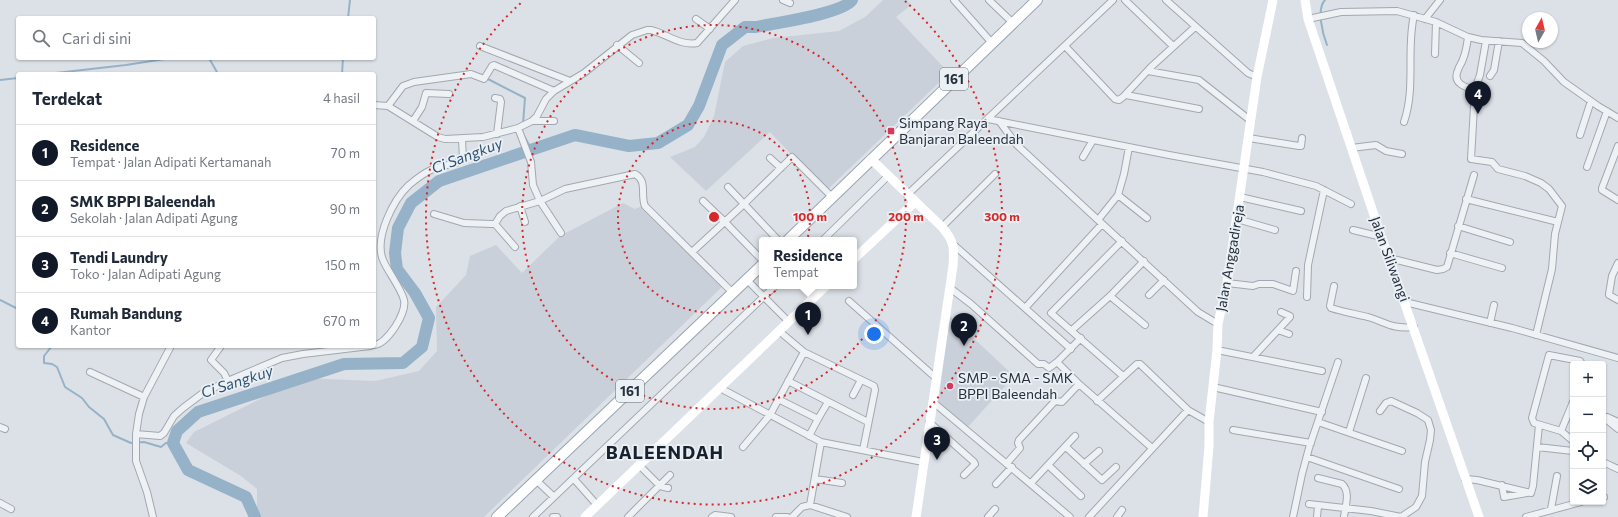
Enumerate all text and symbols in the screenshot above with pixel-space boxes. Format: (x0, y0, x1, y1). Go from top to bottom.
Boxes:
north arrow (1522, 12, 1558, 48)
search box (16, 16, 376, 60)
icon: search (30, 27, 52, 49)
text: Cari di sini (62, 29, 131, 47)
road number: 161 (940, 68, 968, 90)
pin: 4 (1465, 81, 1491, 114)
text: Terdekat (32, 88, 102, 109)
text: 4 hasil (323, 90, 360, 106)
place label: Simpang Raya Banjaran Baleendah (899, 114, 1024, 147)
marker: Simpang Raya Banjaran Baleendah (886, 126, 896, 136)
water label: Ci Sangkuy (429, 133, 506, 177)
text: Residence (70, 136, 139, 154)
text: 1 (42, 145, 48, 161)
text: 70 m (331, 145, 360, 161)
text: Tempat · Jalan Adipati Kertamanah (70, 154, 271, 170)
text: SMK BPPI Baleendah (70, 192, 216, 210)
text: 2 (41, 201, 49, 217)
text: 90 m (330, 201, 360, 217)
street label: Jalan Anggadireja (1212, 203, 1247, 313)
text: 100 m (793, 209, 827, 223)
text: 200 m (888, 209, 924, 223)
text: 300 m (984, 209, 1020, 223)
text: Sekolah · Jalan Adipati Agung (70, 210, 238, 226)
centre of rings (707, 210, 721, 224)
street label: Jalan Siliwangi (1367, 214, 1414, 304)
popup (759, 237, 857, 289)
text: Residence (773, 246, 843, 264)
text: Tendi Laundry (70, 248, 168, 266)
text: 3 (41, 257, 49, 273)
text: 150 m (325, 257, 360, 273)
text: Tempat (773, 264, 819, 280)
text: Toko · Jalan Adipati Agung (70, 266, 221, 282)
pin: 1 (795, 302, 821, 335)
text: Rumah Bandung (70, 304, 182, 322)
text: 4 (41, 313, 49, 329)
text: 670 m (323, 313, 360, 329)
pin: 2 (951, 313, 977, 346)
text: Kantor (70, 322, 111, 338)
your location (864, 324, 884, 344)
water label: Ci Sangkuy (198, 361, 276, 401)
map controls (1570, 361, 1606, 505)
button: + (1570, 361, 1606, 397)
place label: SMP - SMA - SMK BPPI Baleendah (958, 369, 1073, 402)
road number: 161 (616, 380, 644, 402)
marker: SMP - SMA - SMK BPPI Baleendah (945, 381, 955, 391)
button: − (1570, 397, 1606, 433)
pin: 3 (924, 427, 950, 460)
button: locate (1570, 433, 1606, 469)
district label: BALEENDAH (606, 441, 724, 463)
button: layers (1570, 469, 1606, 505)

